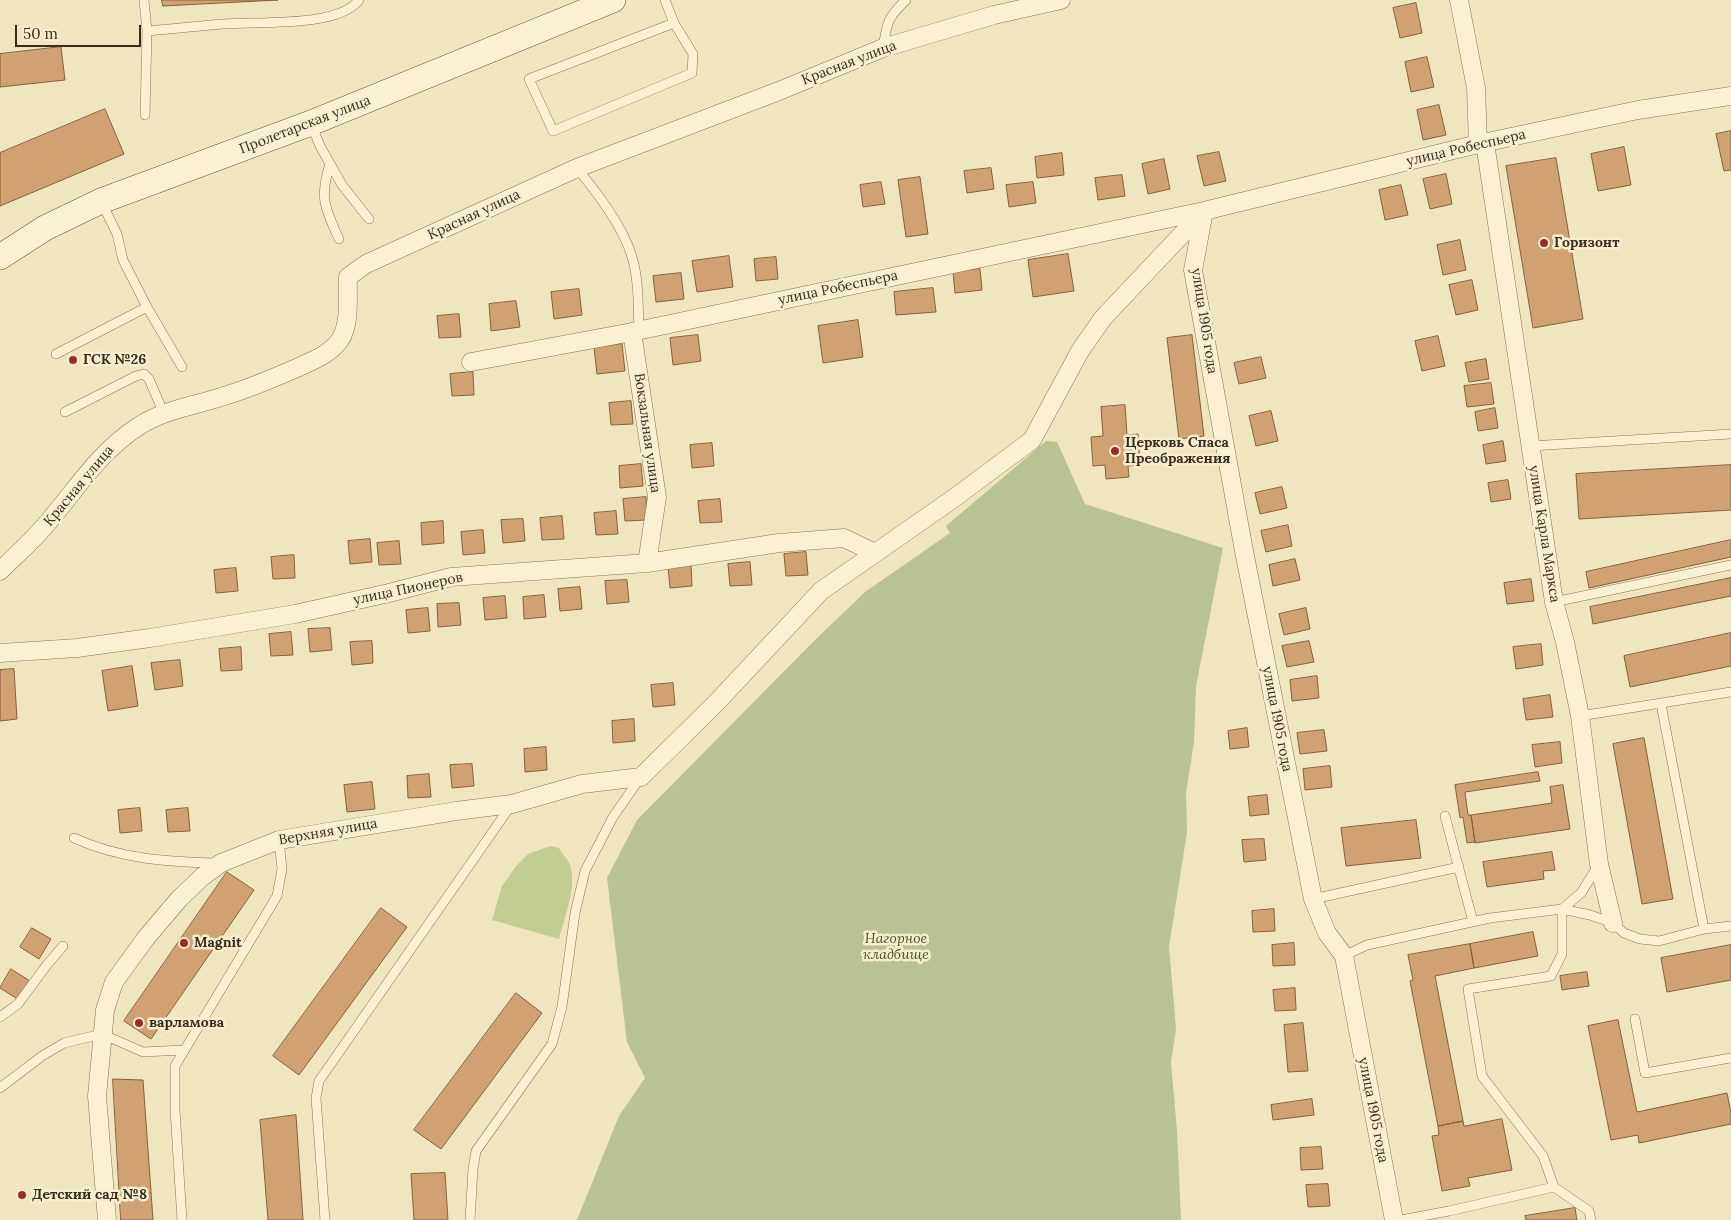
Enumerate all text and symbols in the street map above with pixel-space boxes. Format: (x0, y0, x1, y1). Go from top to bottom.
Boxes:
scale bar (18, 15, 144, 47)
text: 50 m (23, 24, 58, 43)
street label: Красная улица (799, 37, 899, 89)
street label: Пролетарская улица (237, 92, 373, 158)
street label: улица Робеспьера (1405, 126, 1527, 170)
street label: Красная улица (425, 186, 523, 244)
place label: Горизонт (1554, 235, 1619, 251)
marker: Горизонт (1538, 237, 1550, 249)
street label: улица Робеспьера (777, 267, 899, 309)
street label: улица 1905 года (1187, 267, 1221, 375)
place label: ГСК №26 (83, 352, 146, 368)
marker: ГСК №26 (67, 354, 79, 366)
street label: Вокзальная улица (630, 372, 664, 494)
place label: Церковь Спаса Преображения (1125, 435, 1230, 468)
street label: Красная улица (40, 442, 118, 530)
marker: Церковь Спаса Преображения (1109, 445, 1121, 457)
street label: улица Карла Маркса (1525, 464, 1563, 604)
street label: улица Пионеров (352, 569, 464, 609)
street label: улица 1905 года (1259, 665, 1295, 773)
street label: Верхняя улица (277, 815, 379, 849)
park label: Нагорное кладбище (863, 931, 929, 964)
place label: Magnit (194, 935, 242, 951)
marker: Magnit (178, 937, 190, 949)
place label: варламова (149, 1015, 224, 1031)
marker: варламова (133, 1017, 145, 1029)
street label: улица 1905 года (1355, 1056, 1391, 1164)
place label: Детский сад №8 (32, 1187, 147, 1203)
marker: Детский сад №8 (16, 1189, 28, 1201)

